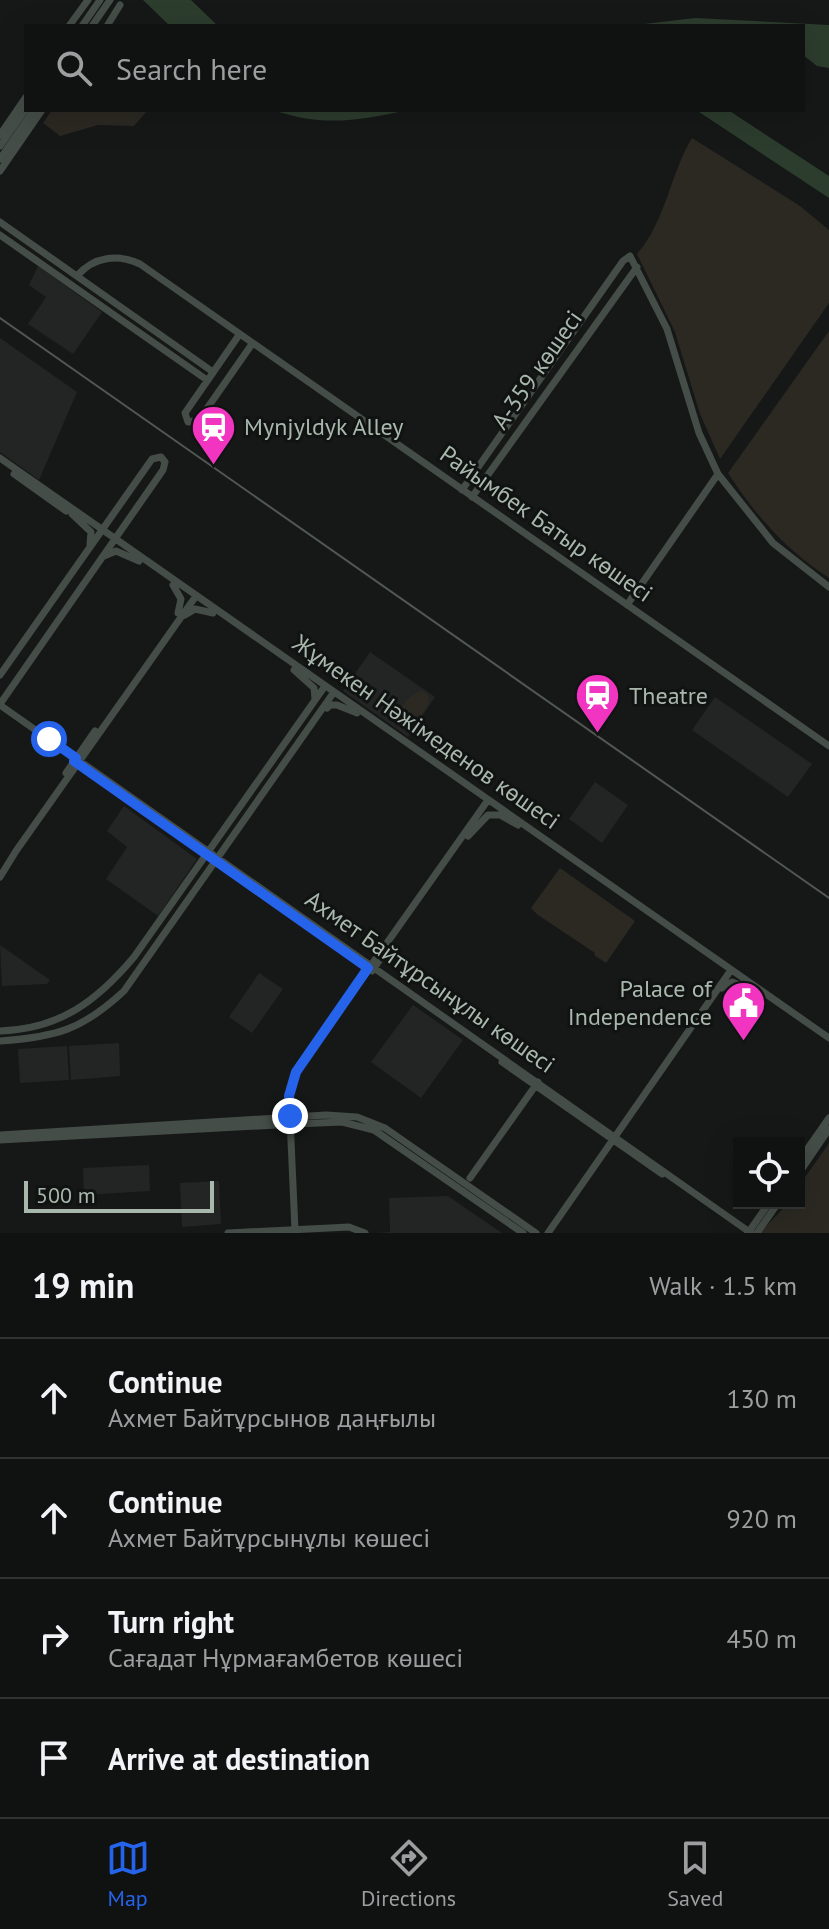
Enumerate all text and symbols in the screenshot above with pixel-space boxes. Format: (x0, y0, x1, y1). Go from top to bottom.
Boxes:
search box (24, 24, 805, 112)
icon: search (52, 46, 96, 90)
text: Search here (116, 49, 267, 88)
street label: А-359 көшесі (484, 304, 589, 435)
station icon: Mynjyldyk Alley (189, 403, 237, 466)
place label: Mynjyldyk Alley (244, 411, 403, 442)
street label: Райымбек Батыр көшесі (434, 438, 659, 609)
street label: Жұмекен Нәжімеденов көшесі (286, 627, 566, 836)
station icon: Theatre (574, 672, 622, 735)
place label: Theatre (629, 680, 708, 711)
route start (31, 721, 67, 757)
street label: Ахмет Байтұрсынұлы көшесі (300, 884, 561, 1080)
place label: Palace of Independence (568, 973, 713, 1032)
public building icon: Palace of Independence (719, 979, 767, 1042)
route end (272, 1098, 308, 1134)
map controls (733, 1137, 805, 1209)
button: locate (733, 1137, 805, 1209)
scale bar (24, 1177, 214, 1213)
text: 500 m (36, 1181, 96, 1209)
text: 19 min (32, 1263, 134, 1307)
text: Walk · 1.5 km (649, 1269, 797, 1302)
text: Continue (108, 1362, 222, 1401)
icon: ahead (32, 1376, 76, 1420)
text: 130 m (726, 1382, 797, 1415)
text: Ахмет Байтұрсынов даңғылы (108, 1401, 436, 1434)
text: Continue (108, 1482, 222, 1521)
icon: ahead (32, 1496, 76, 1540)
text: 920 m (726, 1502, 797, 1535)
text: Ахмет Байтұрсынұлы көшесі (108, 1521, 430, 1554)
text: Turn right (108, 1602, 234, 1641)
icon: right (32, 1616, 76, 1660)
text: 450 m (726, 1622, 797, 1655)
text: Сағадат Нұрмағамбетов көшесі (108, 1641, 463, 1674)
icon: arrive (32, 1736, 76, 1780)
text: Arrive at destination (108, 1739, 370, 1778)
tab: Map (106, 1836, 150, 1912)
tab: Directions (361, 1836, 456, 1912)
tab: Saved (667, 1836, 723, 1912)

